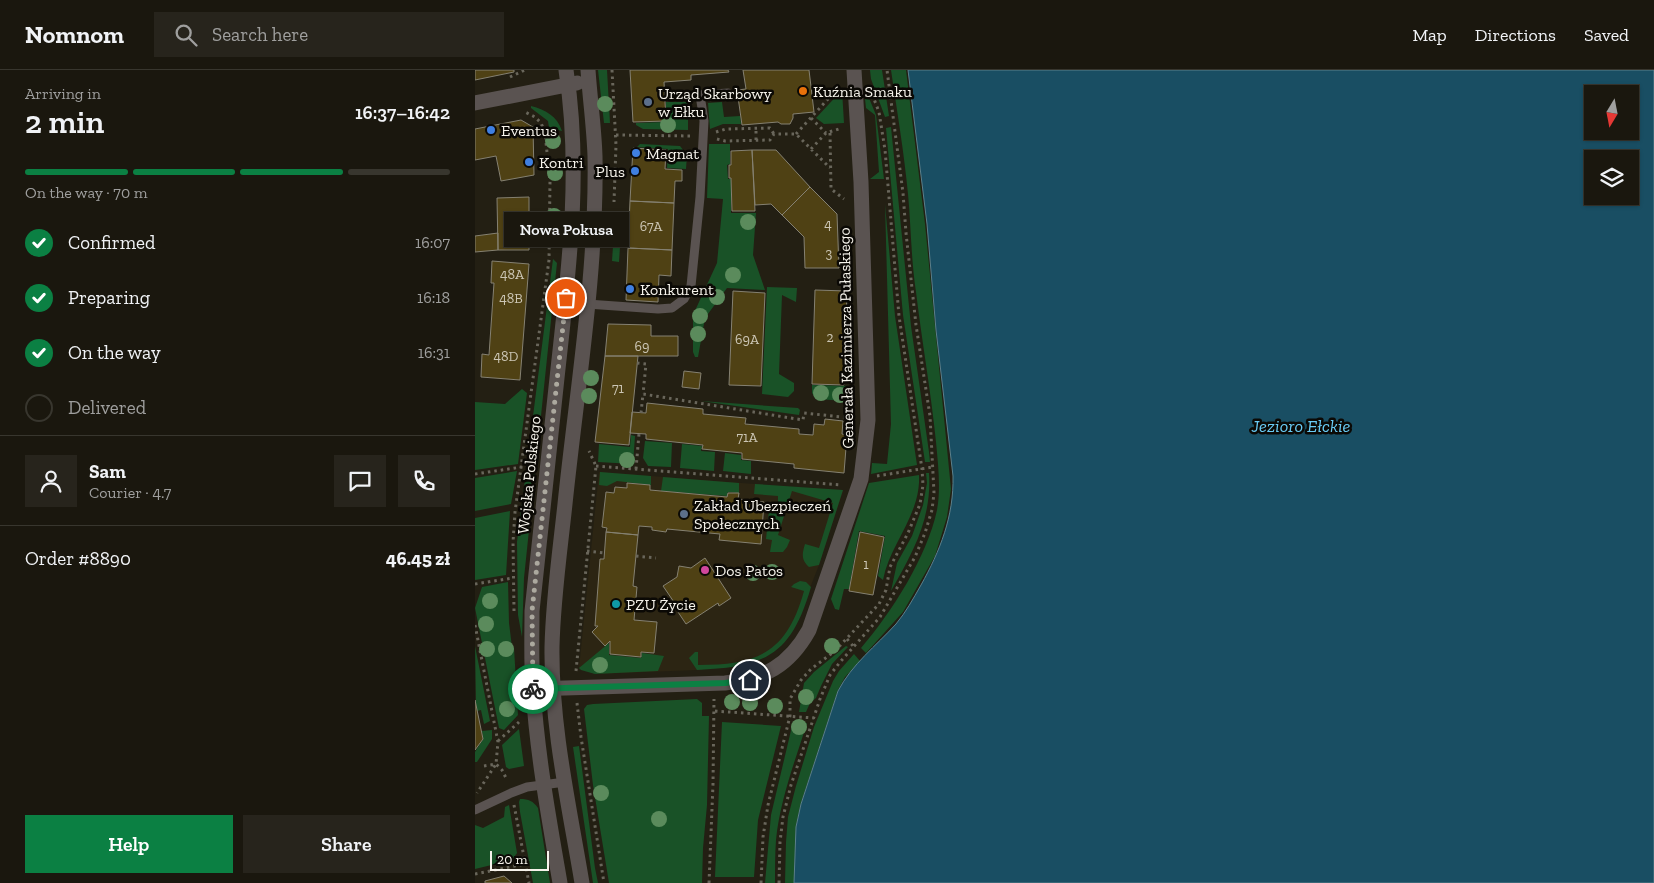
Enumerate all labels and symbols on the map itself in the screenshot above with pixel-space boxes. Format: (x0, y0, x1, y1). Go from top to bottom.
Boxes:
place label: Kuźnia Smaku (813, 82, 912, 101)
place label: Urząd Skarbowy w Ełku (658, 84, 773, 121)
marker: Kuźnia Smaku (797, 85, 809, 97)
north arrow (1584, 85, 1639, 140)
marker: Urząd Skarbowy w Ełku (642, 96, 654, 108)
place label: Eventus (501, 121, 557, 140)
marker: Eventus (485, 124, 497, 136)
place label: Magnat (646, 144, 699, 163)
marker: Magnat (630, 147, 642, 159)
place label: Kontri (539, 153, 584, 172)
marker: Kontri (523, 156, 535, 168)
place label: Plus (596, 162, 625, 181)
marker: Plus (629, 165, 641, 177)
callout: Nowa Pokusa (503, 213, 629, 248)
house number: 4 (824, 216, 832, 233)
house number: 67A (640, 218, 663, 235)
street label: Generała Kazimierza Pułaskiego (835, 227, 857, 449)
house number: 3 (826, 245, 833, 262)
house number: 48A (500, 266, 525, 283)
pin (545, 277, 587, 319)
place label: Konkurent (640, 280, 714, 299)
marker: Konkurent (624, 283, 636, 295)
house number: 48B (499, 290, 523, 307)
house number: 2 (826, 329, 834, 346)
house number: 69A (735, 331, 760, 348)
house number: 69 (635, 338, 649, 355)
house number: 48D (494, 348, 519, 365)
house number: 71 (612, 380, 625, 397)
street label: Wojska Polskiego (513, 415, 545, 535)
water label: Jezioro Ełckie (1251, 415, 1351, 437)
house number: 71A (736, 429, 758, 446)
place label: Zakład Ubezpieczeń Społecznych (694, 496, 832, 533)
marker: Zakład Ubezpieczeń Społecznych (678, 508, 690, 520)
house number: 1 (863, 556, 869, 573)
place label: Dos Patos (715, 561, 783, 580)
marker: Dos Patos (699, 564, 711, 576)
place label: PZU Życie (626, 595, 696, 614)
marker: PZU Życie (610, 598, 622, 610)
pin (729, 659, 771, 701)
courier (508, 664, 558, 714)
scale bar (490, 848, 549, 871)

